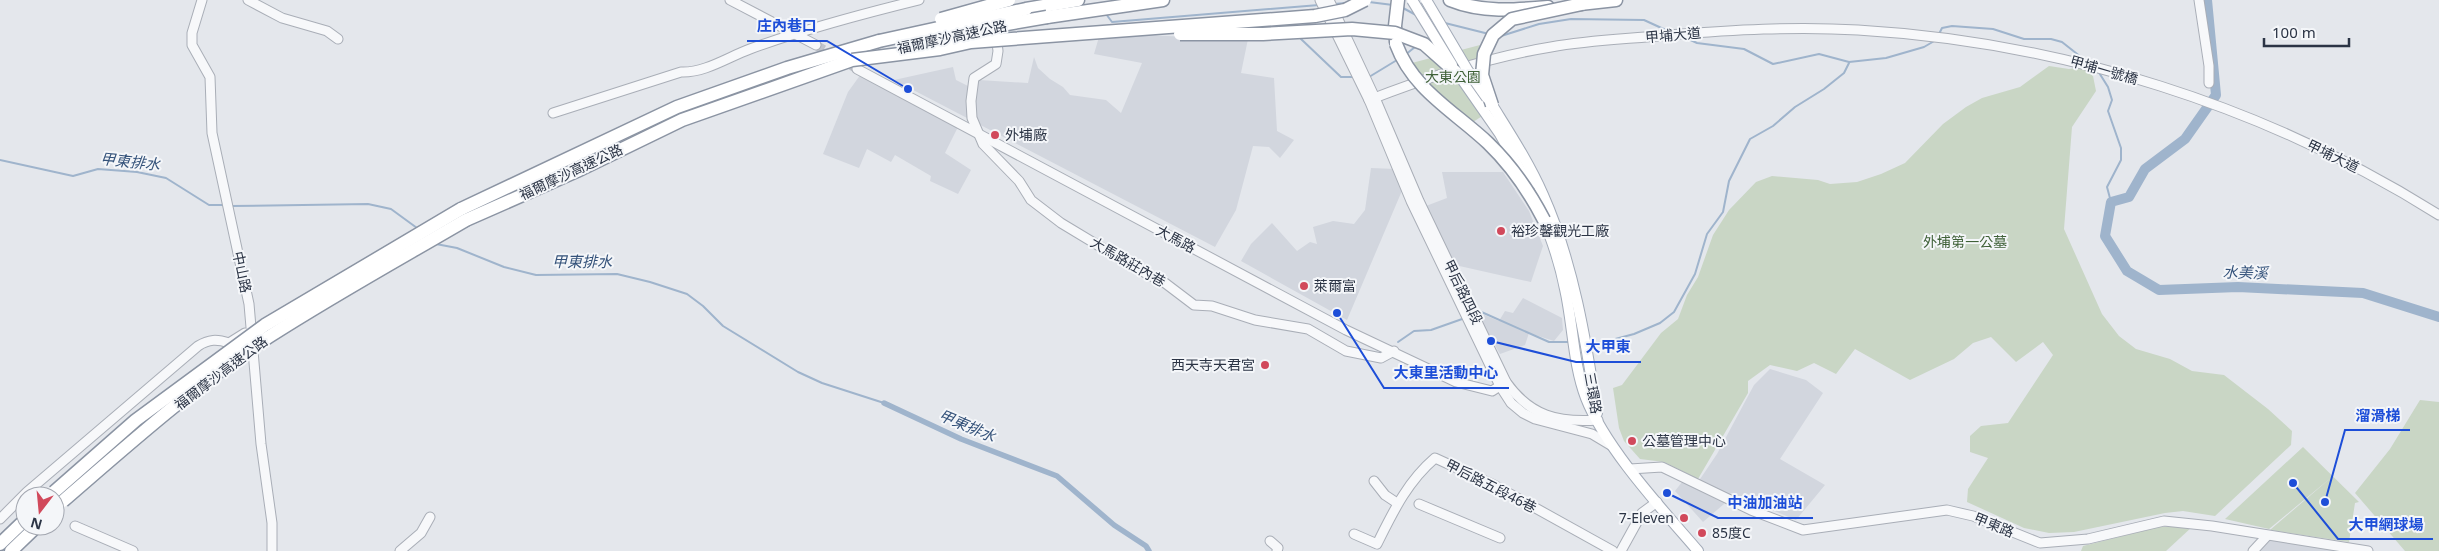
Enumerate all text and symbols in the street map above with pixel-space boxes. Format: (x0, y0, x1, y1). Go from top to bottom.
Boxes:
callout: 庄內巷口 (747, 11, 827, 41)
text: 庄內巷口 (757, 15, 817, 35)
scale bar (2264, 15, 2349, 47)
street label: 福爾摩沙高速公路 (895, 16, 1009, 57)
text: 100 m (2272, 22, 2316, 42)
street label: 甲埔大道 (1644, 23, 1702, 46)
street label: 甲埔一號橋 (2068, 51, 2140, 88)
park label: 大東公園 (1425, 67, 1481, 86)
place label: 外埔廠 (1005, 125, 1047, 144)
marker: 外埔廠 (989, 129, 1001, 141)
street label: 甲埔大道 (2304, 135, 2363, 176)
street label: 福爾摩沙高速公路 (516, 139, 626, 204)
water label: 甲東排水 (99, 148, 162, 174)
street label: 大馬路 (1153, 220, 1199, 257)
place label: 裕珍馨觀光工廠 (1511, 221, 1609, 240)
marker: 裕珍馨觀光工廠 (1495, 225, 1507, 237)
street label: 大馬路莊內巷 (1087, 232, 1169, 291)
park label: 外埔第一公墓 (1923, 232, 2007, 251)
street label: 中山路 (229, 249, 256, 294)
water label: 甲東排水 (552, 251, 613, 271)
street label: 甲后路四段 (1440, 256, 1487, 327)
water label: 水美溪 (2222, 262, 2270, 282)
place label: 萊爾富 (1314, 276, 1356, 295)
marker: 萊爾富 (1298, 280, 1310, 292)
street label: 福爾摩沙高速公路 (170, 331, 271, 414)
callout: 大甲東 (1576, 332, 1641, 362)
text: 大甲東 (1585, 336, 1631, 356)
place label: 西天寺天君宮 (1171, 355, 1255, 374)
callout: 大東里活動中心 (1384, 358, 1509, 388)
marker: 西天寺天君宮 (1259, 359, 1271, 371)
text: 大東里活動中心 (1393, 362, 1499, 382)
street label: 三環路 (1580, 371, 1606, 415)
callout: 溜滑梯 (2345, 400, 2410, 430)
water label: 甲東排水 (936, 404, 1000, 446)
text: 溜滑梯 (2355, 405, 2401, 425)
place label: 公墓管理中心 (1642, 431, 1726, 450)
marker: 公墓管理中心 (1626, 435, 1638, 447)
street label: 甲后路五段46巷 (1442, 454, 1540, 517)
north arrow (15, 486, 65, 536)
callout: 中油加油站 (1718, 488, 1813, 518)
text: 中油加油站 (1727, 492, 1803, 512)
place label: 7-Eleven (1619, 508, 1674, 527)
street label: 甲東路 (1971, 508, 2017, 541)
callout: 大甲網球場 (2338, 509, 2433, 539)
marker: 7-Eleven (1678, 512, 1690, 524)
text: N (28, 513, 44, 535)
text: 大甲網球場 (2348, 514, 2424, 534)
place label: 85度C (1712, 523, 1751, 542)
marker: 85度C (1696, 527, 1708, 539)

